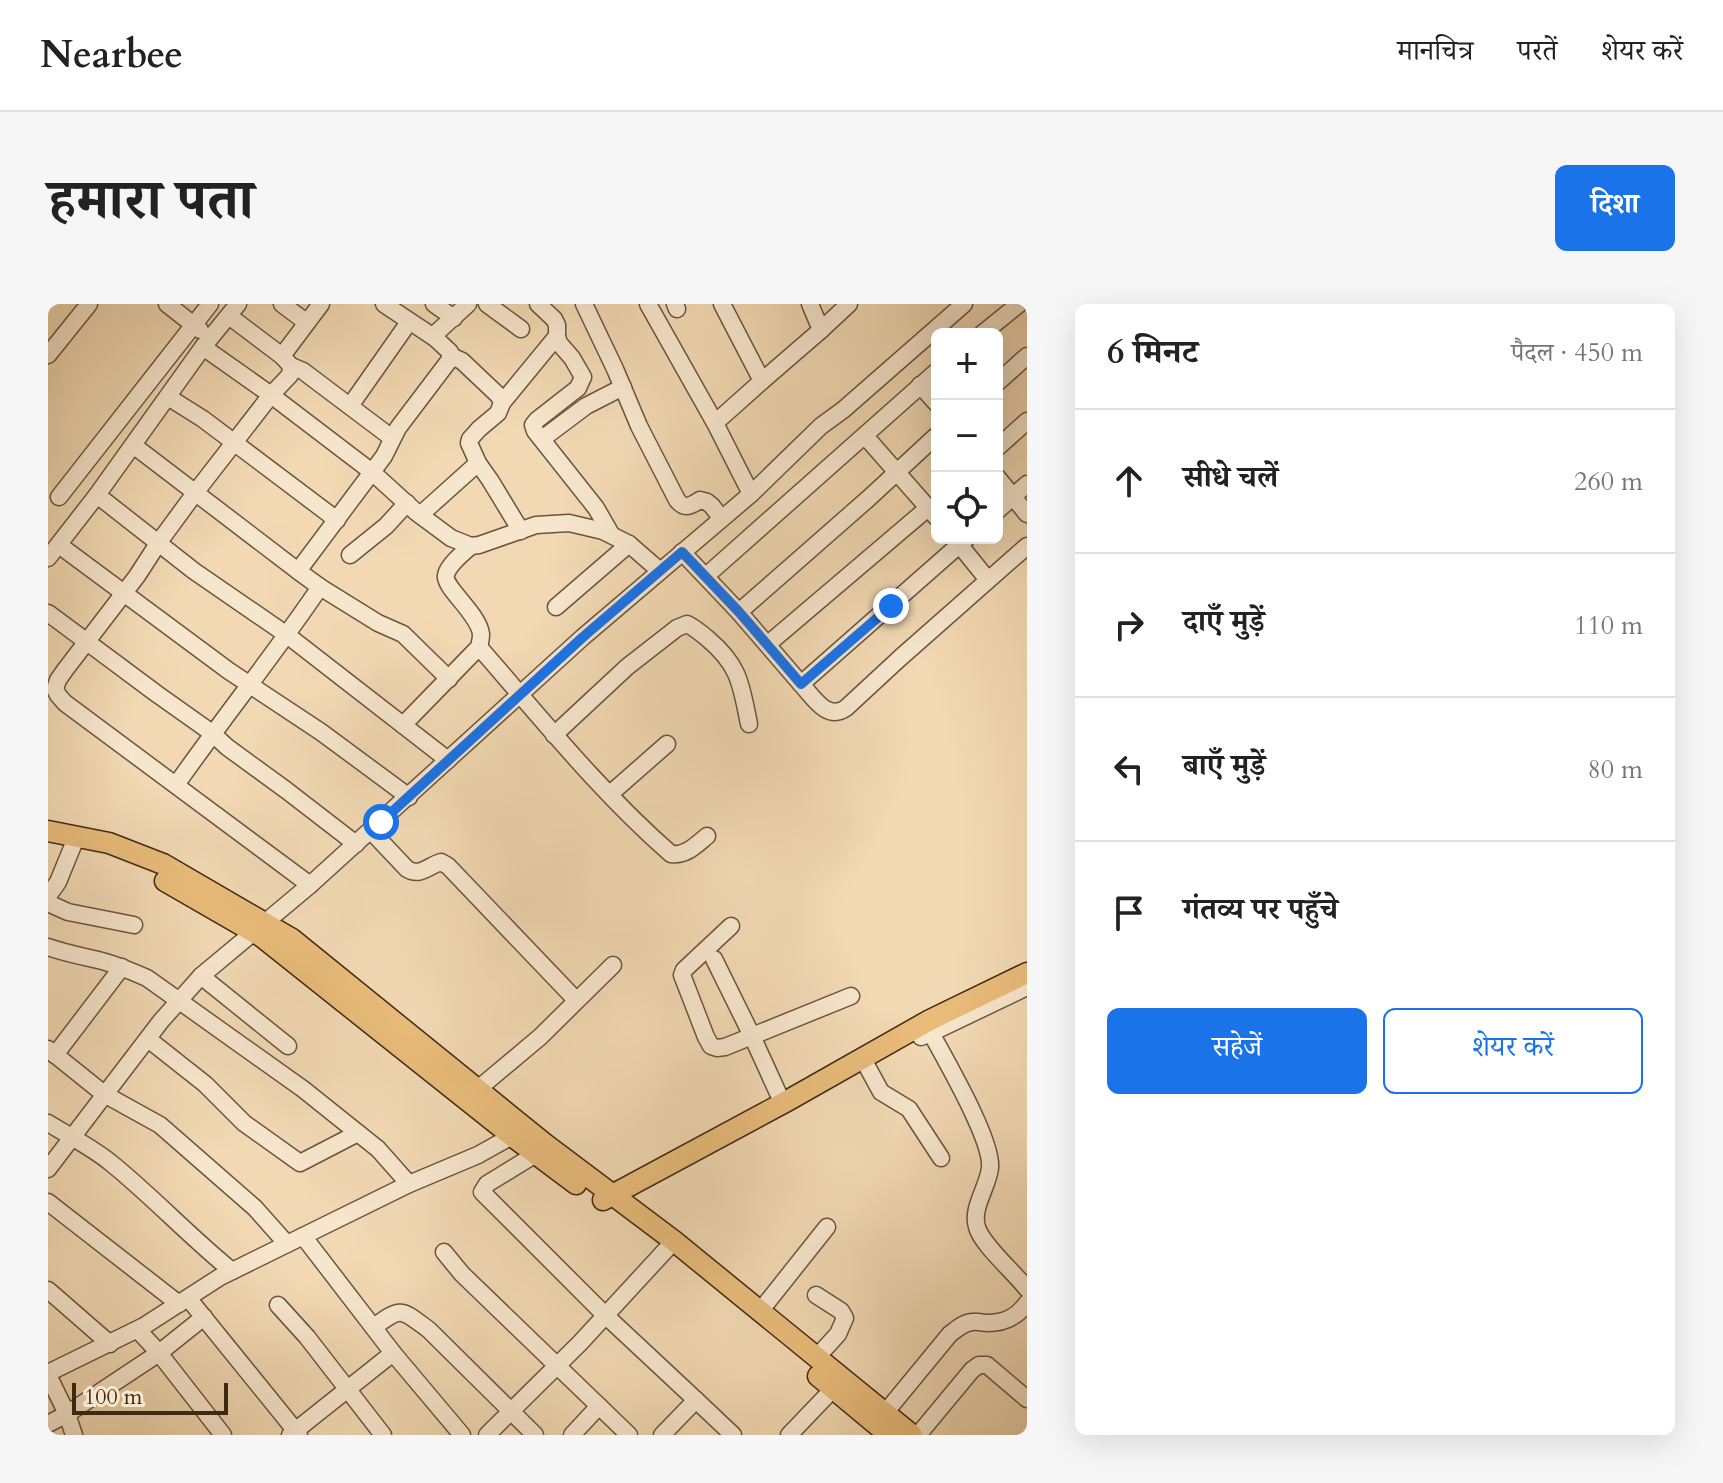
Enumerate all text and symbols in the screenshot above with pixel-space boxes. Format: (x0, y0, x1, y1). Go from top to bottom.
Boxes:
text: Nearbee (40, 29, 183, 81)
text: मानचित्र (1397, 32, 1473, 70)
text: परतें (1517, 32, 1557, 70)
text: शेयर करें (1601, 32, 1683, 70)
text: हमारा पता (48, 163, 254, 238)
button: दिशा (1555, 165, 1675, 251)
map controls (931, 328, 1003, 544)
button: + (931, 328, 1003, 400)
text: 6 मिनट (1107, 329, 1198, 375)
text: पैदल · 450 m (1511, 335, 1643, 370)
button: − (931, 400, 1003, 472)
text: सीधे चलें (1183, 457, 1278, 498)
icon: ahead (1107, 459, 1151, 503)
text: 260 m (1574, 464, 1643, 499)
button: locate (931, 472, 1003, 544)
route end (873, 588, 909, 624)
text: दाएँ मुड़ें (1183, 601, 1265, 642)
icon: right (1107, 603, 1151, 647)
text: 110 m (1574, 608, 1643, 643)
text: बाएँ मुड़ें (1183, 745, 1265, 786)
icon: left (1107, 747, 1151, 791)
text: 80 m (1587, 752, 1643, 787)
route start (363, 804, 399, 840)
text: गंतव्य पर पहुँचे (1183, 889, 1338, 930)
icon: arrive (1107, 891, 1151, 935)
button: सहेजें (1107, 1008, 1367, 1094)
button: शेयर करें (1383, 1008, 1643, 1094)
scale bar (72, 1379, 228, 1415)
text: 100 m (84, 1382, 142, 1412)

